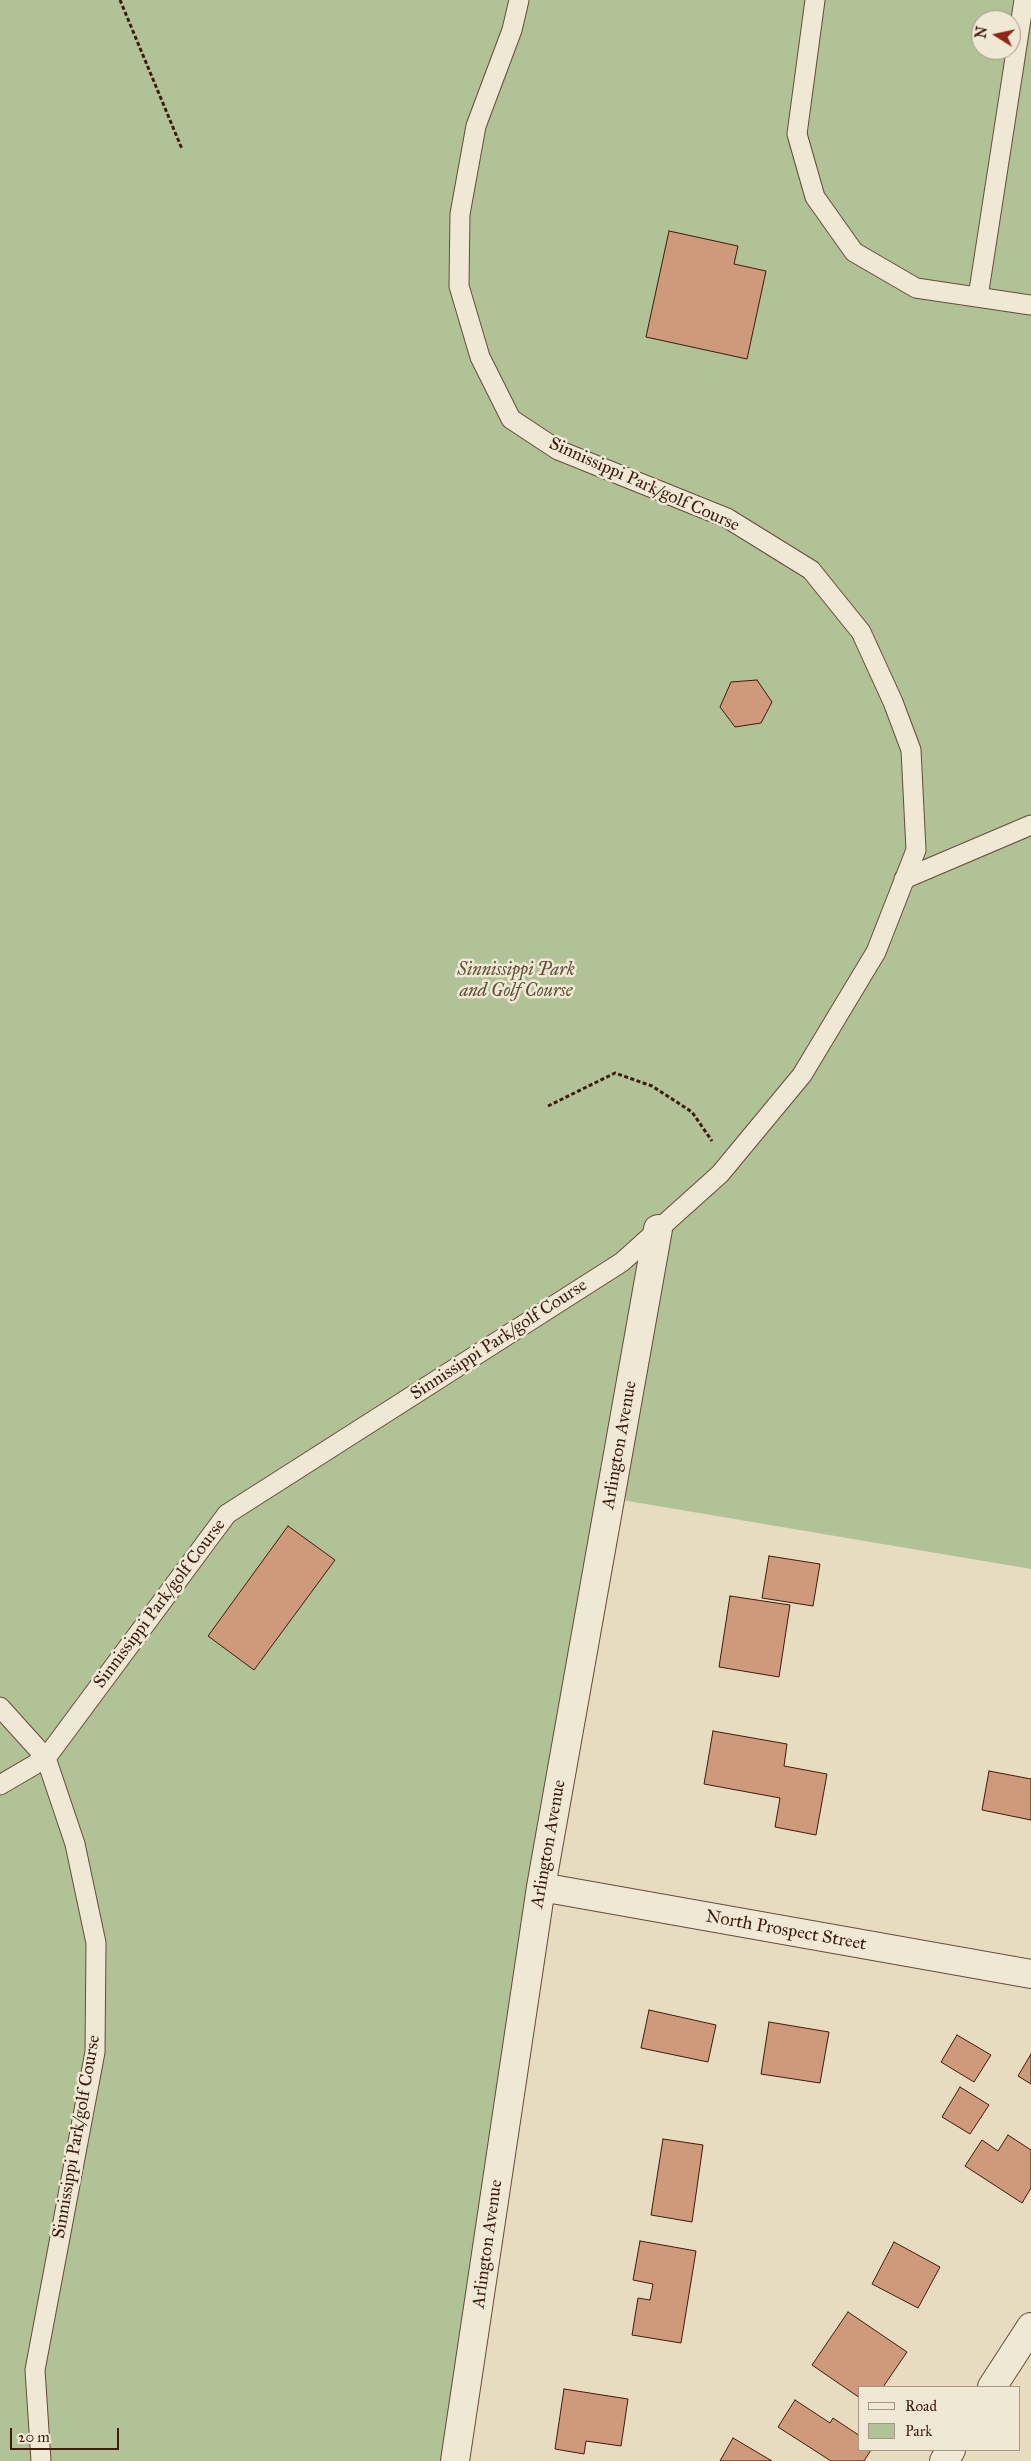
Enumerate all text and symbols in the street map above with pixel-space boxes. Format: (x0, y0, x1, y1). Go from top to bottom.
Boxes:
north arrow (971, 10, 1021, 60)
text: N (972, 25, 991, 40)
street label: Sinnissippi Park/golf Course (545, 433, 743, 537)
park label: Sinnissippi Park and Golf Course (457, 960, 575, 1002)
street label: Sinnissippi Park/golf Course (407, 1275, 591, 1405)
street label: Arlington Avenue (598, 1379, 642, 1511)
street label: Sinnissippi Park/golf Course (89, 1515, 231, 1693)
street label: Arlington Avenue (527, 1778, 571, 1910)
street label: North Prospect Street (704, 1906, 868, 1956)
street label: Sinnissippi Park/golf Course (48, 2034, 106, 2240)
street label: Arlington Avenue (468, 2178, 508, 2310)
legend (858, 2386, 1021, 2451)
text: Road (905, 2397, 937, 2415)
scale bar (12, 2418, 121, 2450)
text: Park (905, 2422, 932, 2440)
text: 20 m (18, 2428, 50, 2446)

